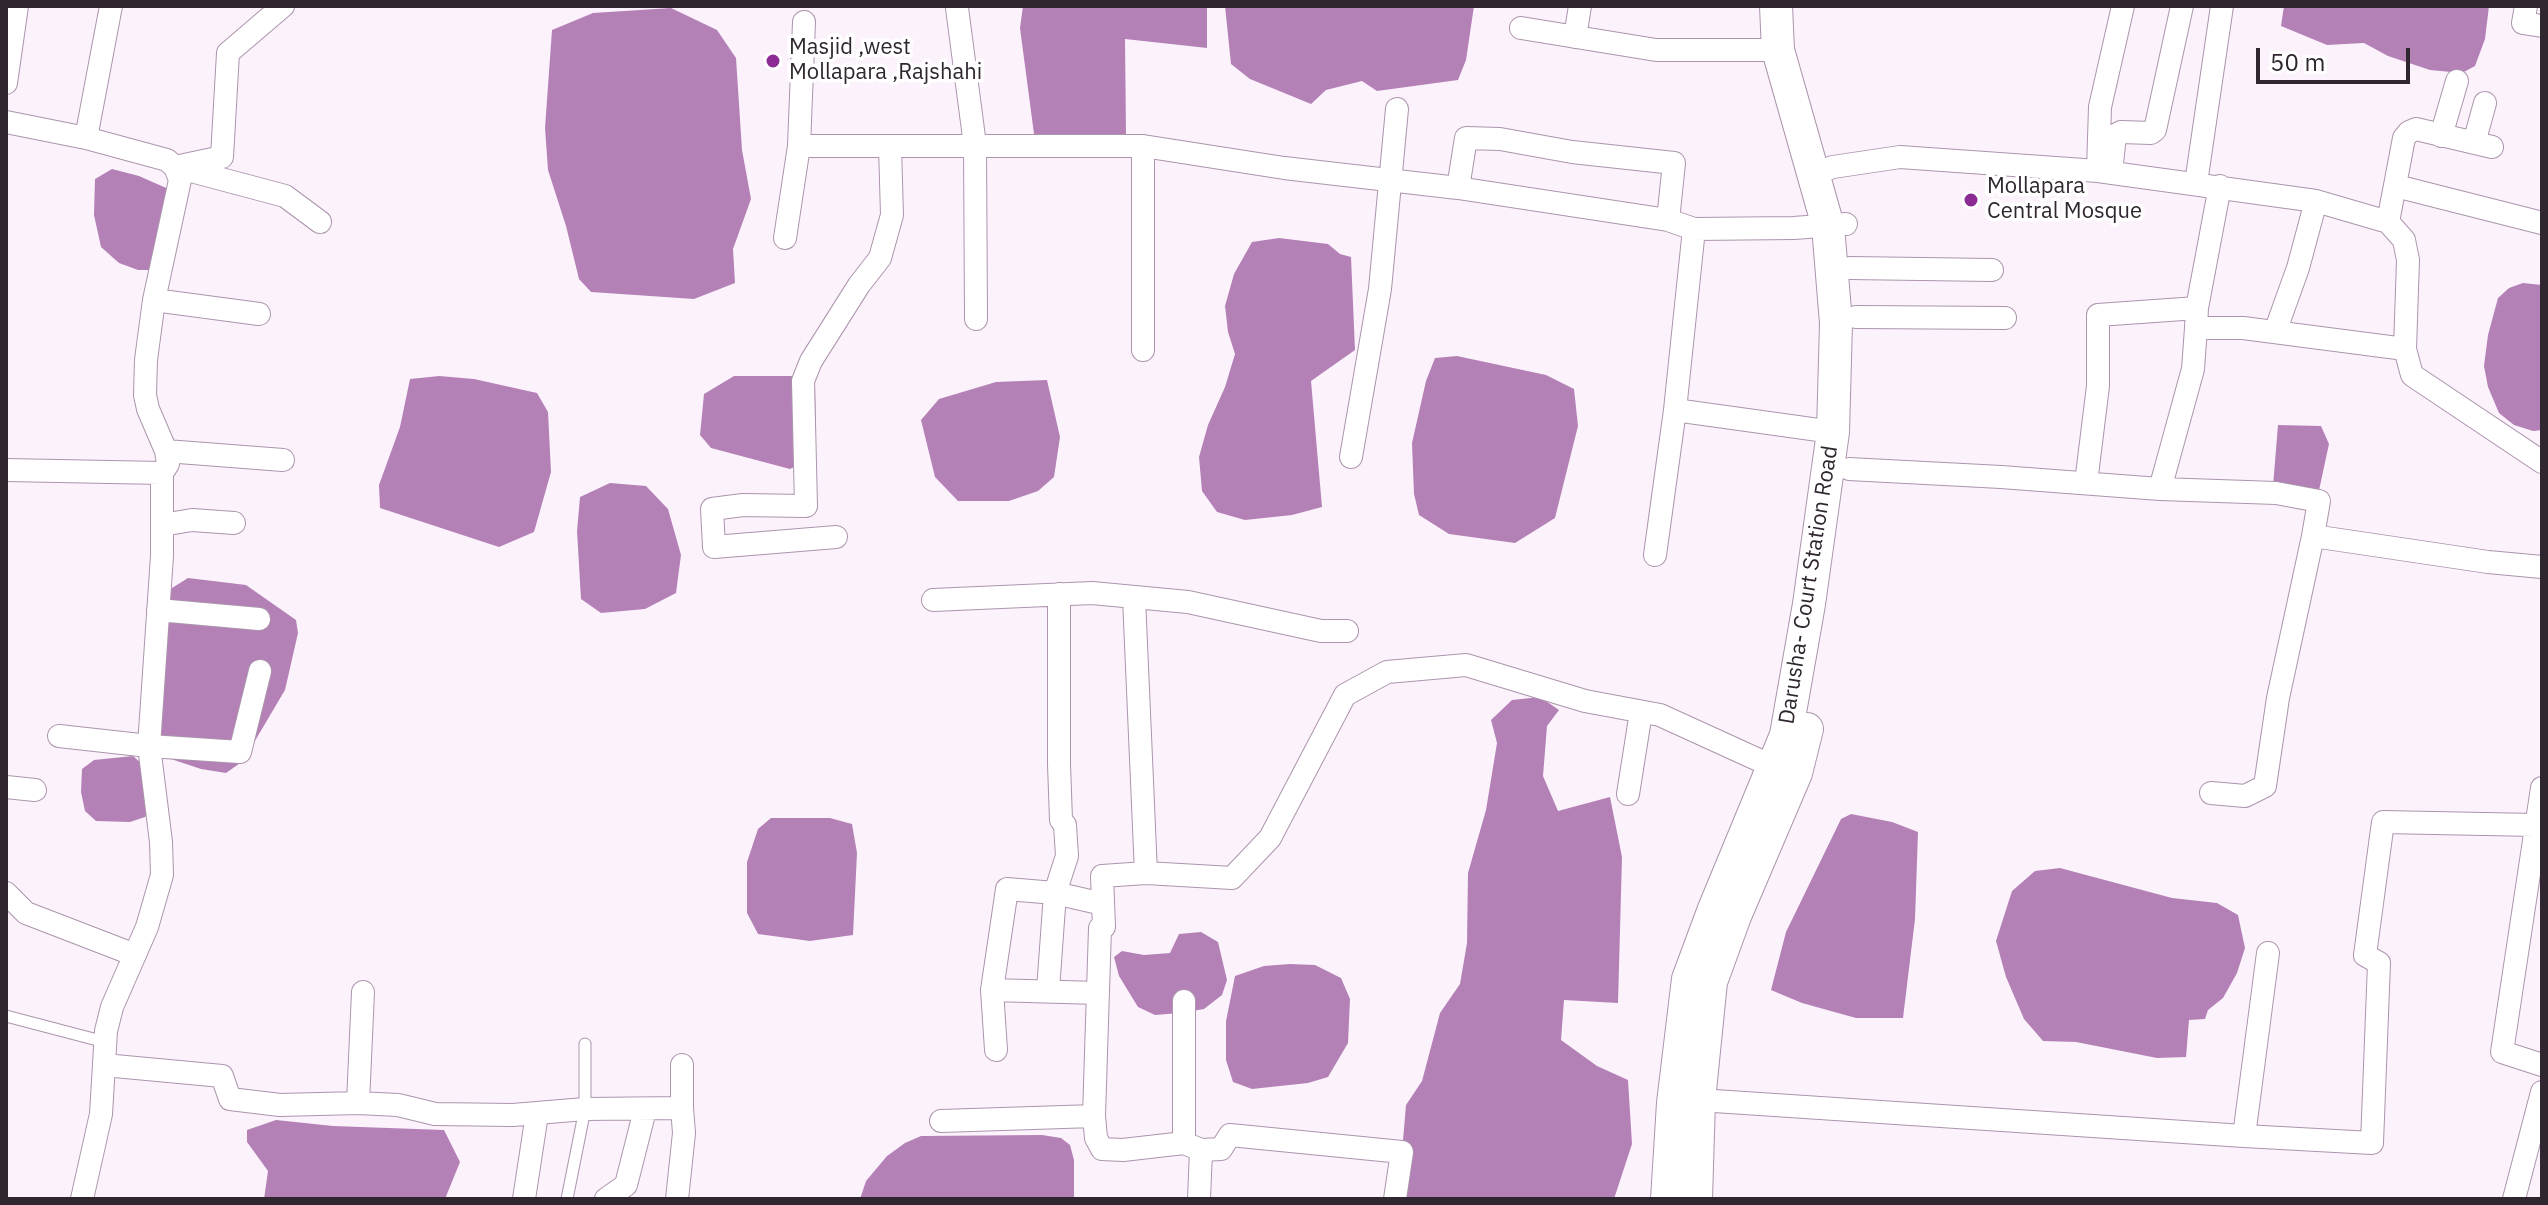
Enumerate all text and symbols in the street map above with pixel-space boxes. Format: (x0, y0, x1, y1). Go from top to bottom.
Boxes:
scale bar (2260, 32, 2414, 82)
place label: Masjid ,west Mollapara ,Rajshahi (789, 35, 982, 86)
text: 50 m (2270, 46, 2325, 78)
marker: Masjid ,west Mollapara ,Rajshahi (764, 52, 782, 70)
place label: Mollapara Central Mosque (1987, 174, 2142, 226)
marker: Mollapara Central Mosque (1962, 191, 1980, 209)
street label: Darusha- Court Station Road (1774, 444, 1844, 726)

